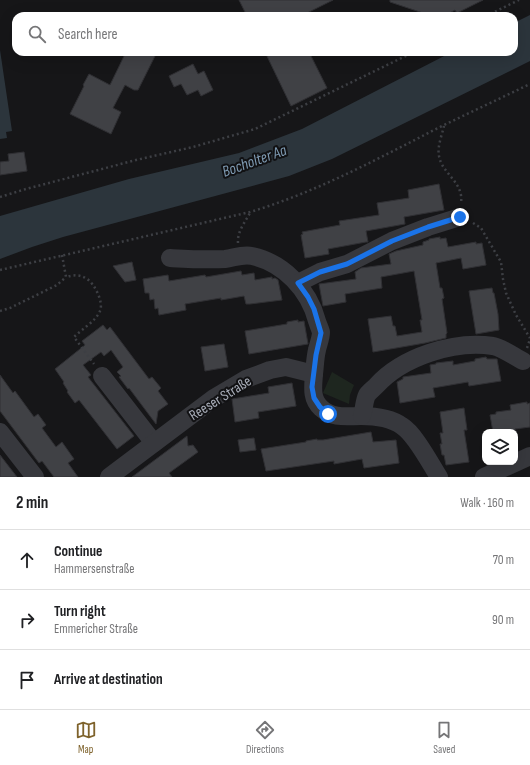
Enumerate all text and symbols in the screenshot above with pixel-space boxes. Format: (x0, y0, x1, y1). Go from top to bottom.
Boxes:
search box (12, 12, 518, 56)
icon: search (26, 23, 48, 45)
text: Search here (58, 25, 118, 44)
water label: Bocholter Aa (220, 141, 290, 182)
route end (451, 208, 469, 226)
street label: Reeser Straße (186, 372, 255, 425)
route start (319, 405, 337, 423)
map controls (482, 429, 518, 465)
button: layers (482, 429, 518, 465)
text: 2 min (16, 493, 48, 513)
text: Walk · 160 m (460, 495, 514, 511)
text: Continue (54, 542, 103, 561)
icon: ahead (16, 549, 38, 571)
text: 70 m (493, 552, 514, 568)
text: Hammersenstraße (54, 561, 134, 577)
text: Turn right (54, 602, 106, 621)
icon: right (16, 609, 38, 631)
text: 90 m (492, 612, 514, 628)
text: Emmericher Straße (54, 621, 138, 637)
icon: arrive (16, 669, 38, 691)
text: Arrive at destination (54, 670, 163, 689)
tab: Map (75, 719, 97, 756)
tab: Directions (246, 719, 284, 756)
tab: Saved (433, 719, 455, 756)

